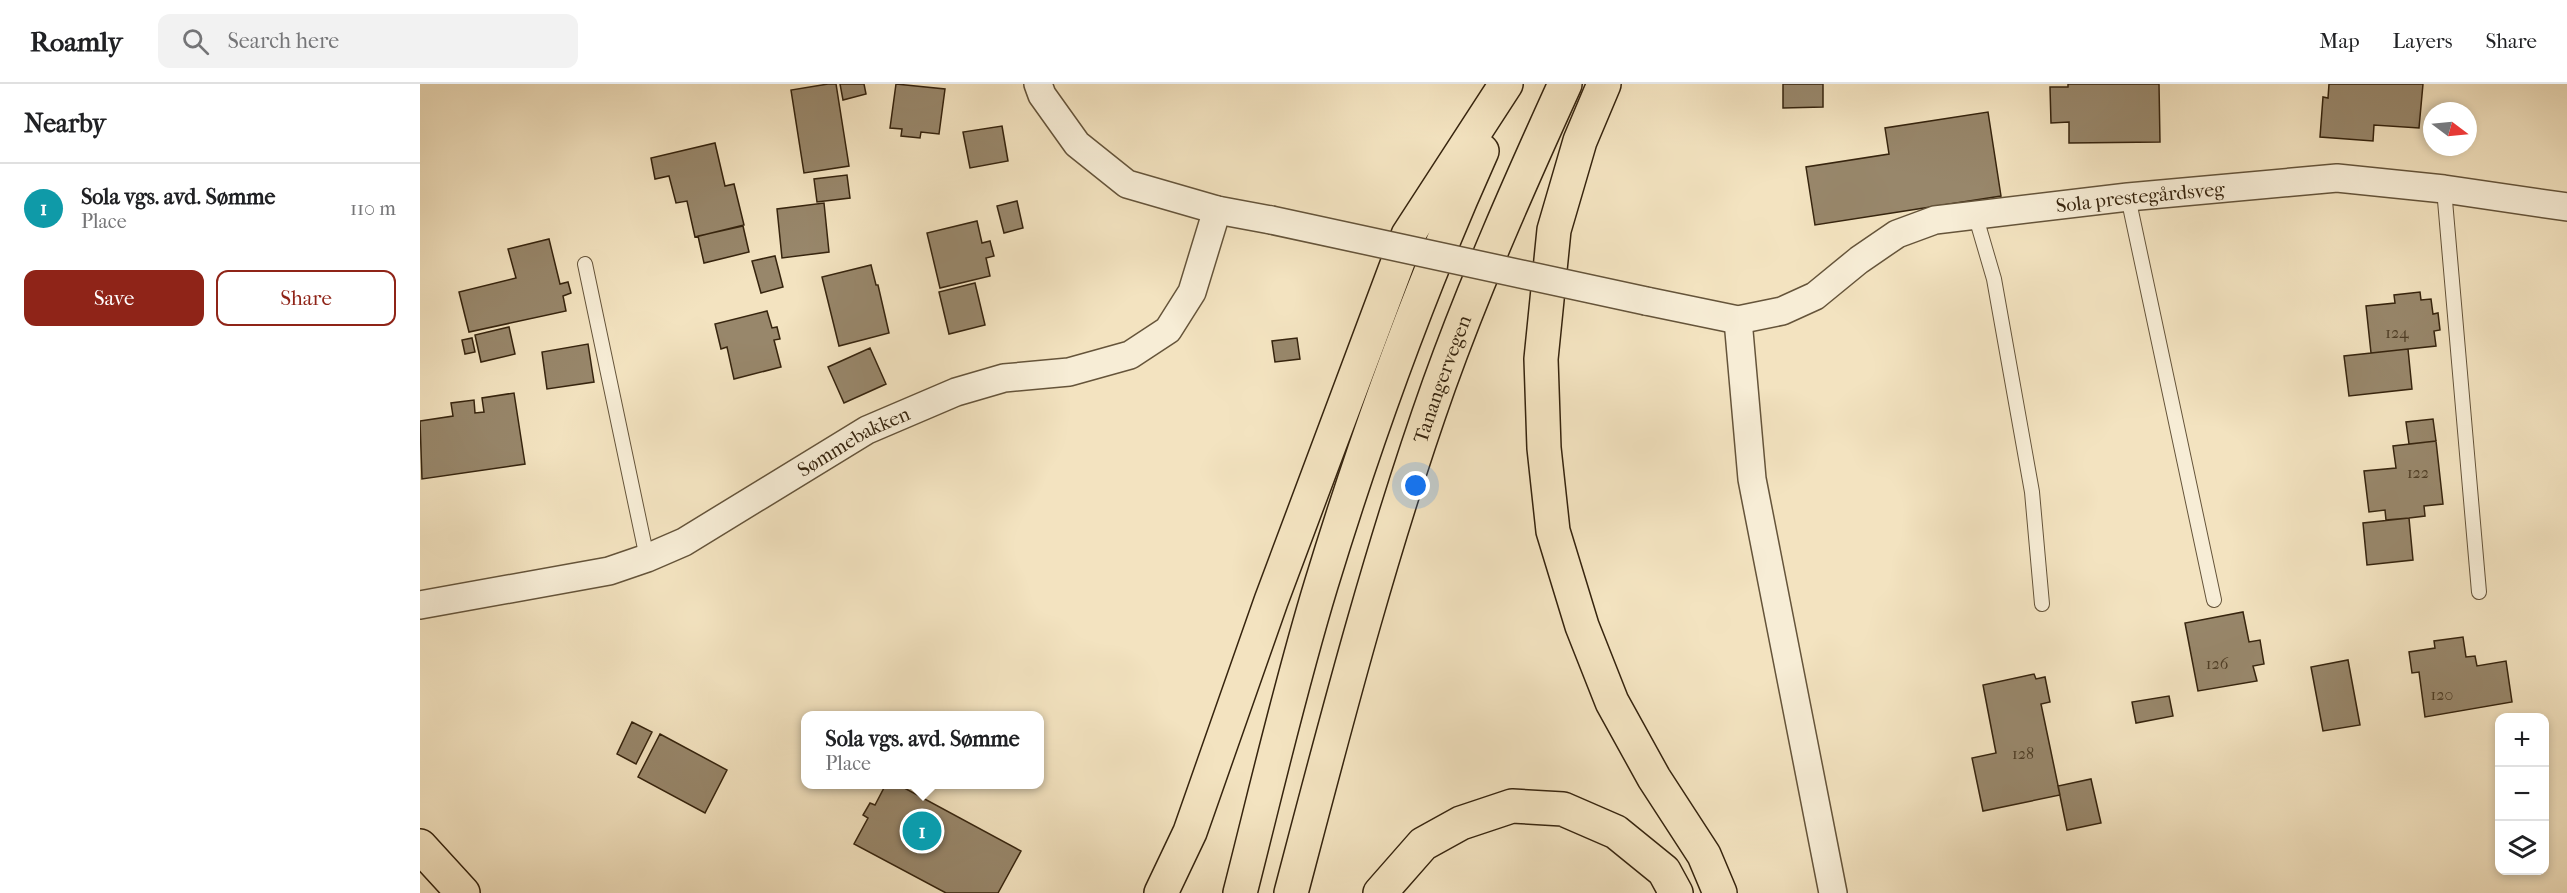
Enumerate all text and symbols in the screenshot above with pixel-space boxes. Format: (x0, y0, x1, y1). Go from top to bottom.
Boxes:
search box (158, 14, 578, 68)
text: Roamly (30, 25, 122, 58)
icon: search (179, 25, 212, 58)
text: Search here (227, 28, 339, 54)
text: Map (2319, 29, 2360, 53)
text: Layers (2393, 29, 2452, 53)
text: Share (2485, 29, 2537, 53)
north arrow (2423, 102, 2477, 156)
text: Nearby (24, 108, 106, 139)
street label: Sola prestegårdsveg (2054, 177, 2226, 217)
text: Sola vgs. avd. Sømme (81, 184, 275, 210)
text: 1 (40, 197, 47, 220)
text: 110 m (350, 197, 396, 220)
text: Place (81, 210, 127, 233)
button: Save (24, 270, 204, 326)
button: Share (216, 270, 396, 326)
street label: Tanangervegen (1408, 311, 1476, 446)
house number: 124 (2385, 323, 2409, 342)
street label: Sømmebakken (793, 401, 914, 481)
house number: 122 (2407, 463, 2429, 482)
your location (1401, 471, 1430, 500)
house number: 126 (2206, 654, 2229, 673)
house number: 120 (2431, 685, 2453, 704)
popup (801, 711, 1044, 789)
map controls (2495, 713, 2549, 875)
button: + (2495, 713, 2549, 767)
text: Sola vgs. avd. Sømme (825, 726, 1020, 752)
house number: 128 (2012, 744, 2034, 763)
text: Place (825, 752, 871, 775)
button: − (2495, 767, 2549, 821)
pin: 1 (902, 808, 942, 854)
button: layers (2495, 821, 2549, 875)

